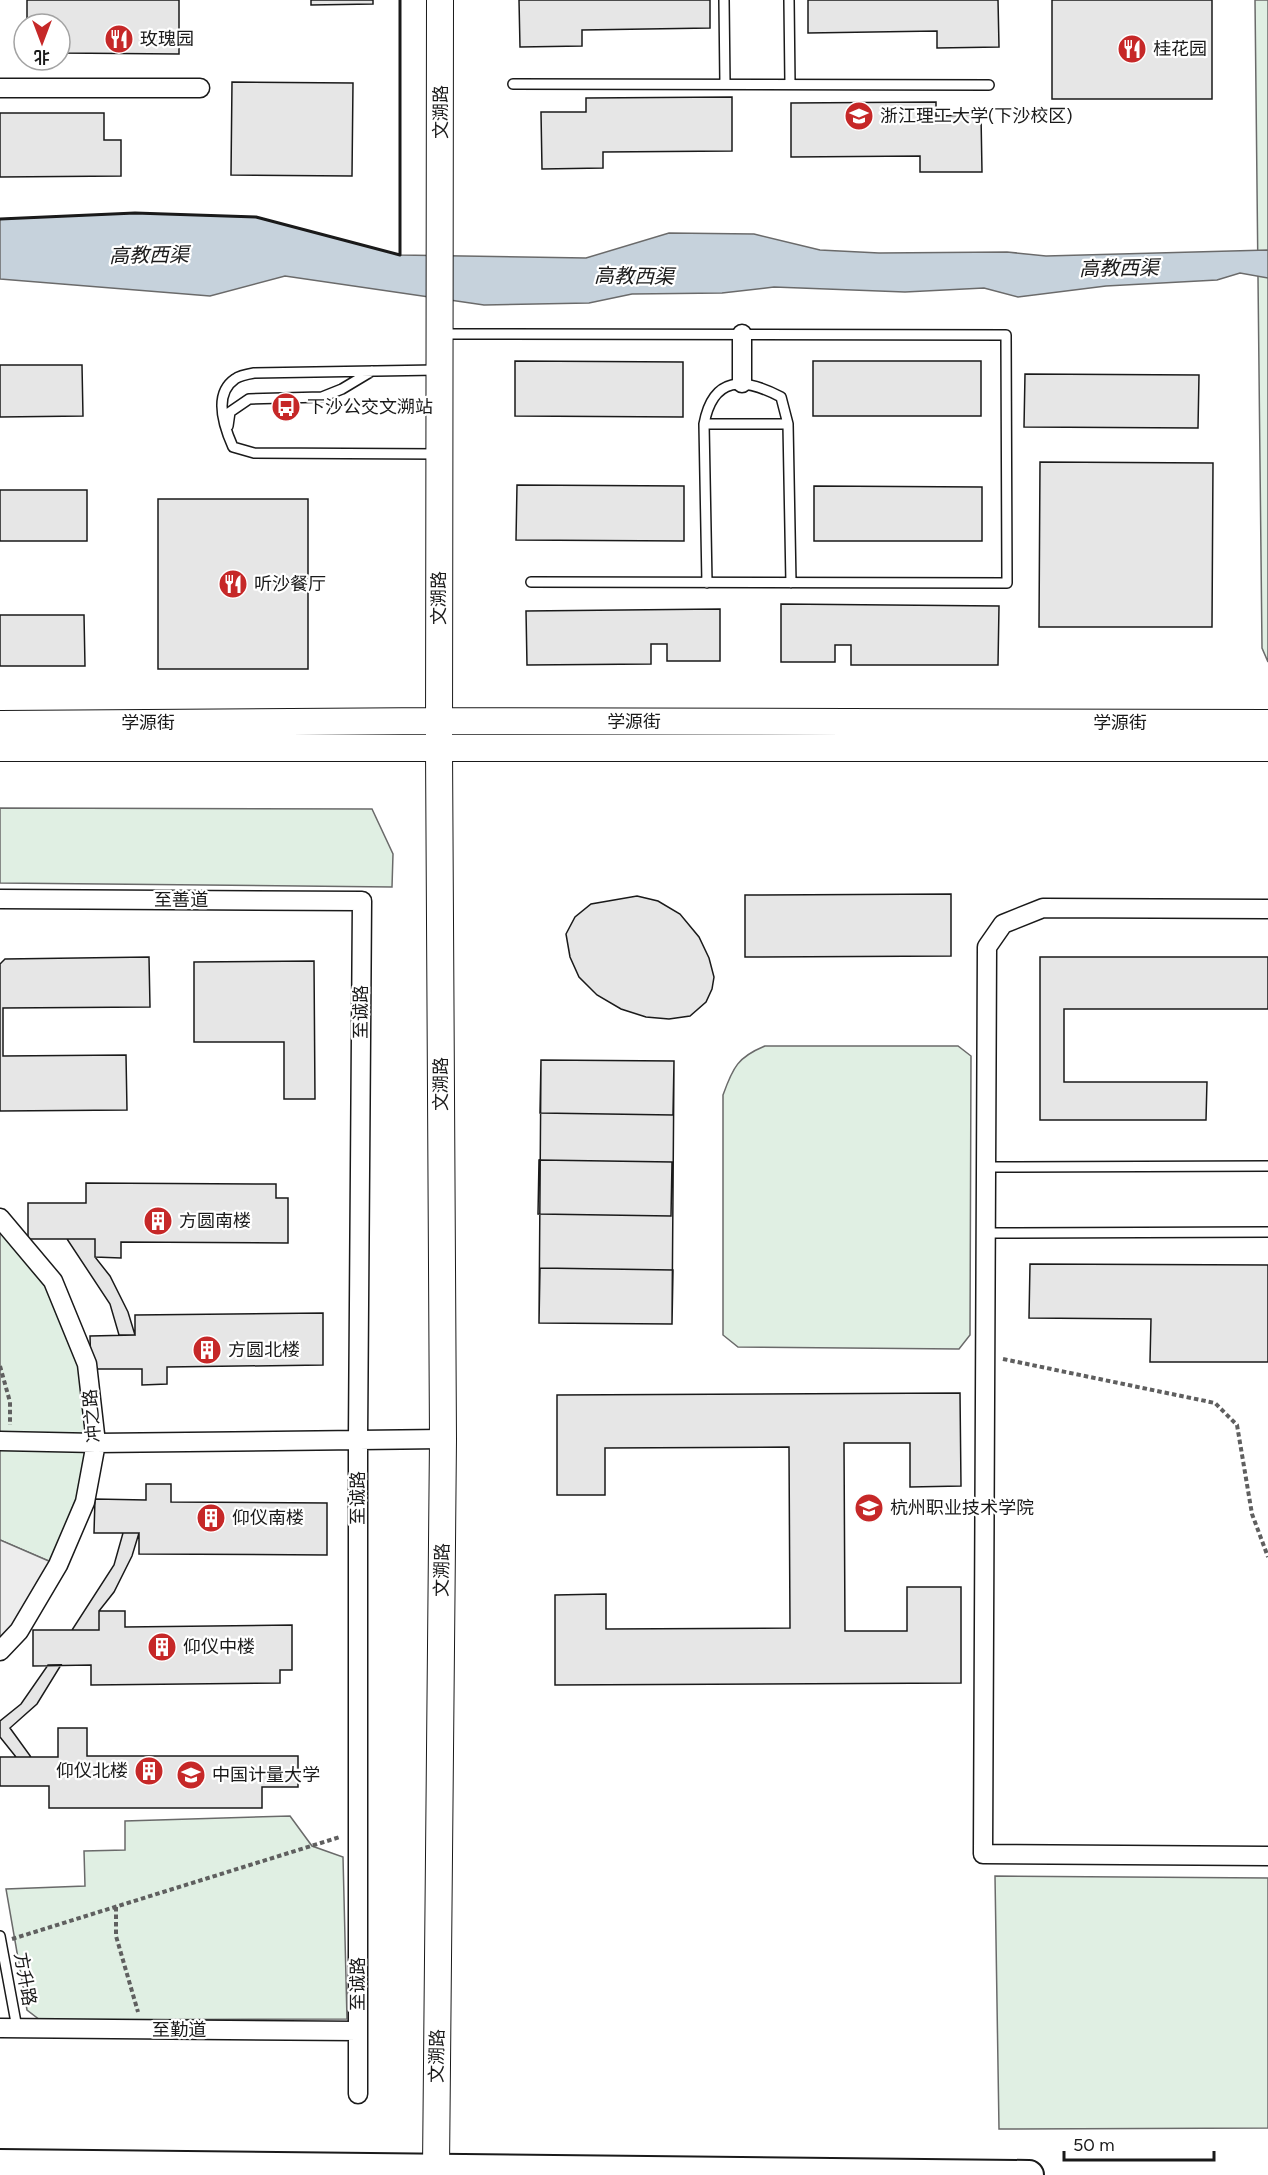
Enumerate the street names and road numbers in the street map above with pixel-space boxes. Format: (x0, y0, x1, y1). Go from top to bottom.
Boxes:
street label: 文溯路 (430, 85, 452, 139)
street label: 文溯路 (428, 571, 450, 625)
street label: 学源街 (607, 711, 661, 733)
street label: 学源街 (121, 712, 175, 734)
street label: 学源街 (1093, 712, 1147, 734)
street label: 至善道 (154, 889, 208, 911)
street label: 至诚路 (350, 985, 372, 1039)
street label: 文溯路 (430, 1057, 452, 1111)
street label: 冲之路 (79, 1388, 105, 1444)
street label: 至诚路 (347, 1471, 369, 1525)
street label: 文溯路 (431, 1543, 453, 1597)
street label: 方升路 (9, 1951, 41, 2007)
street label: 至诚路 (347, 1957, 369, 2011)
street label: 至勤道 (152, 2019, 206, 2041)
street label: 文溯路 (426, 2029, 448, 2083)

